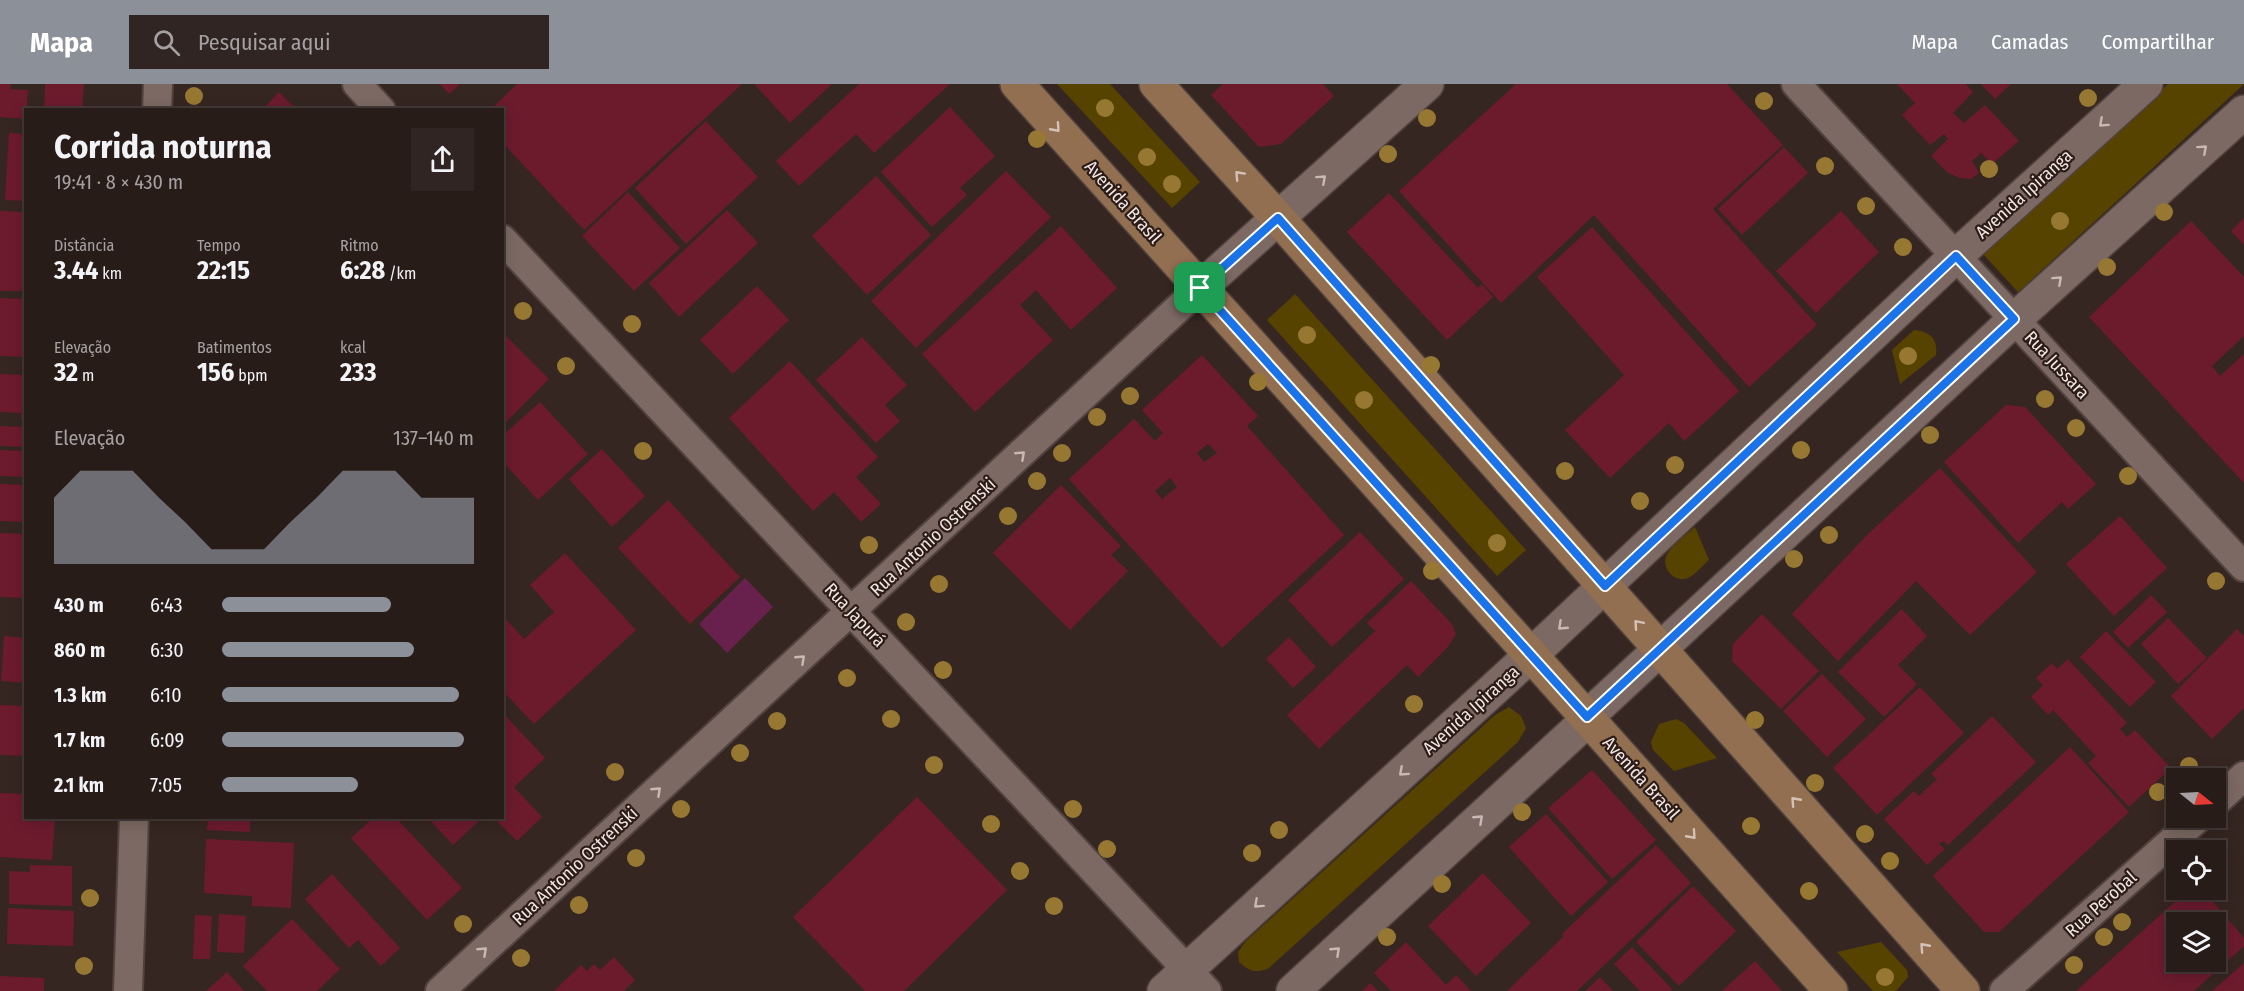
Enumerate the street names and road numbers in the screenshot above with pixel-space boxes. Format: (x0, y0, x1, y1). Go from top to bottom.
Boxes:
street label: Avenida Ipiranga (1971, 145, 2077, 243)
street label: Avenida Brasil (1080, 156, 1166, 248)
street label: Rua Jussara (2020, 326, 2094, 404)
street label: Rua Antonio Ostrenski (866, 473, 1000, 601)
street label: Rua Japurá (820, 578, 890, 652)
street label: Avenida Ipiranga (1418, 661, 1524, 759)
street label: Avenida Brasil (1598, 732, 1684, 824)
street label: Rua Antonio Ostrenski (508, 802, 642, 930)
street label: Rua Perobal (2061, 866, 2141, 942)

